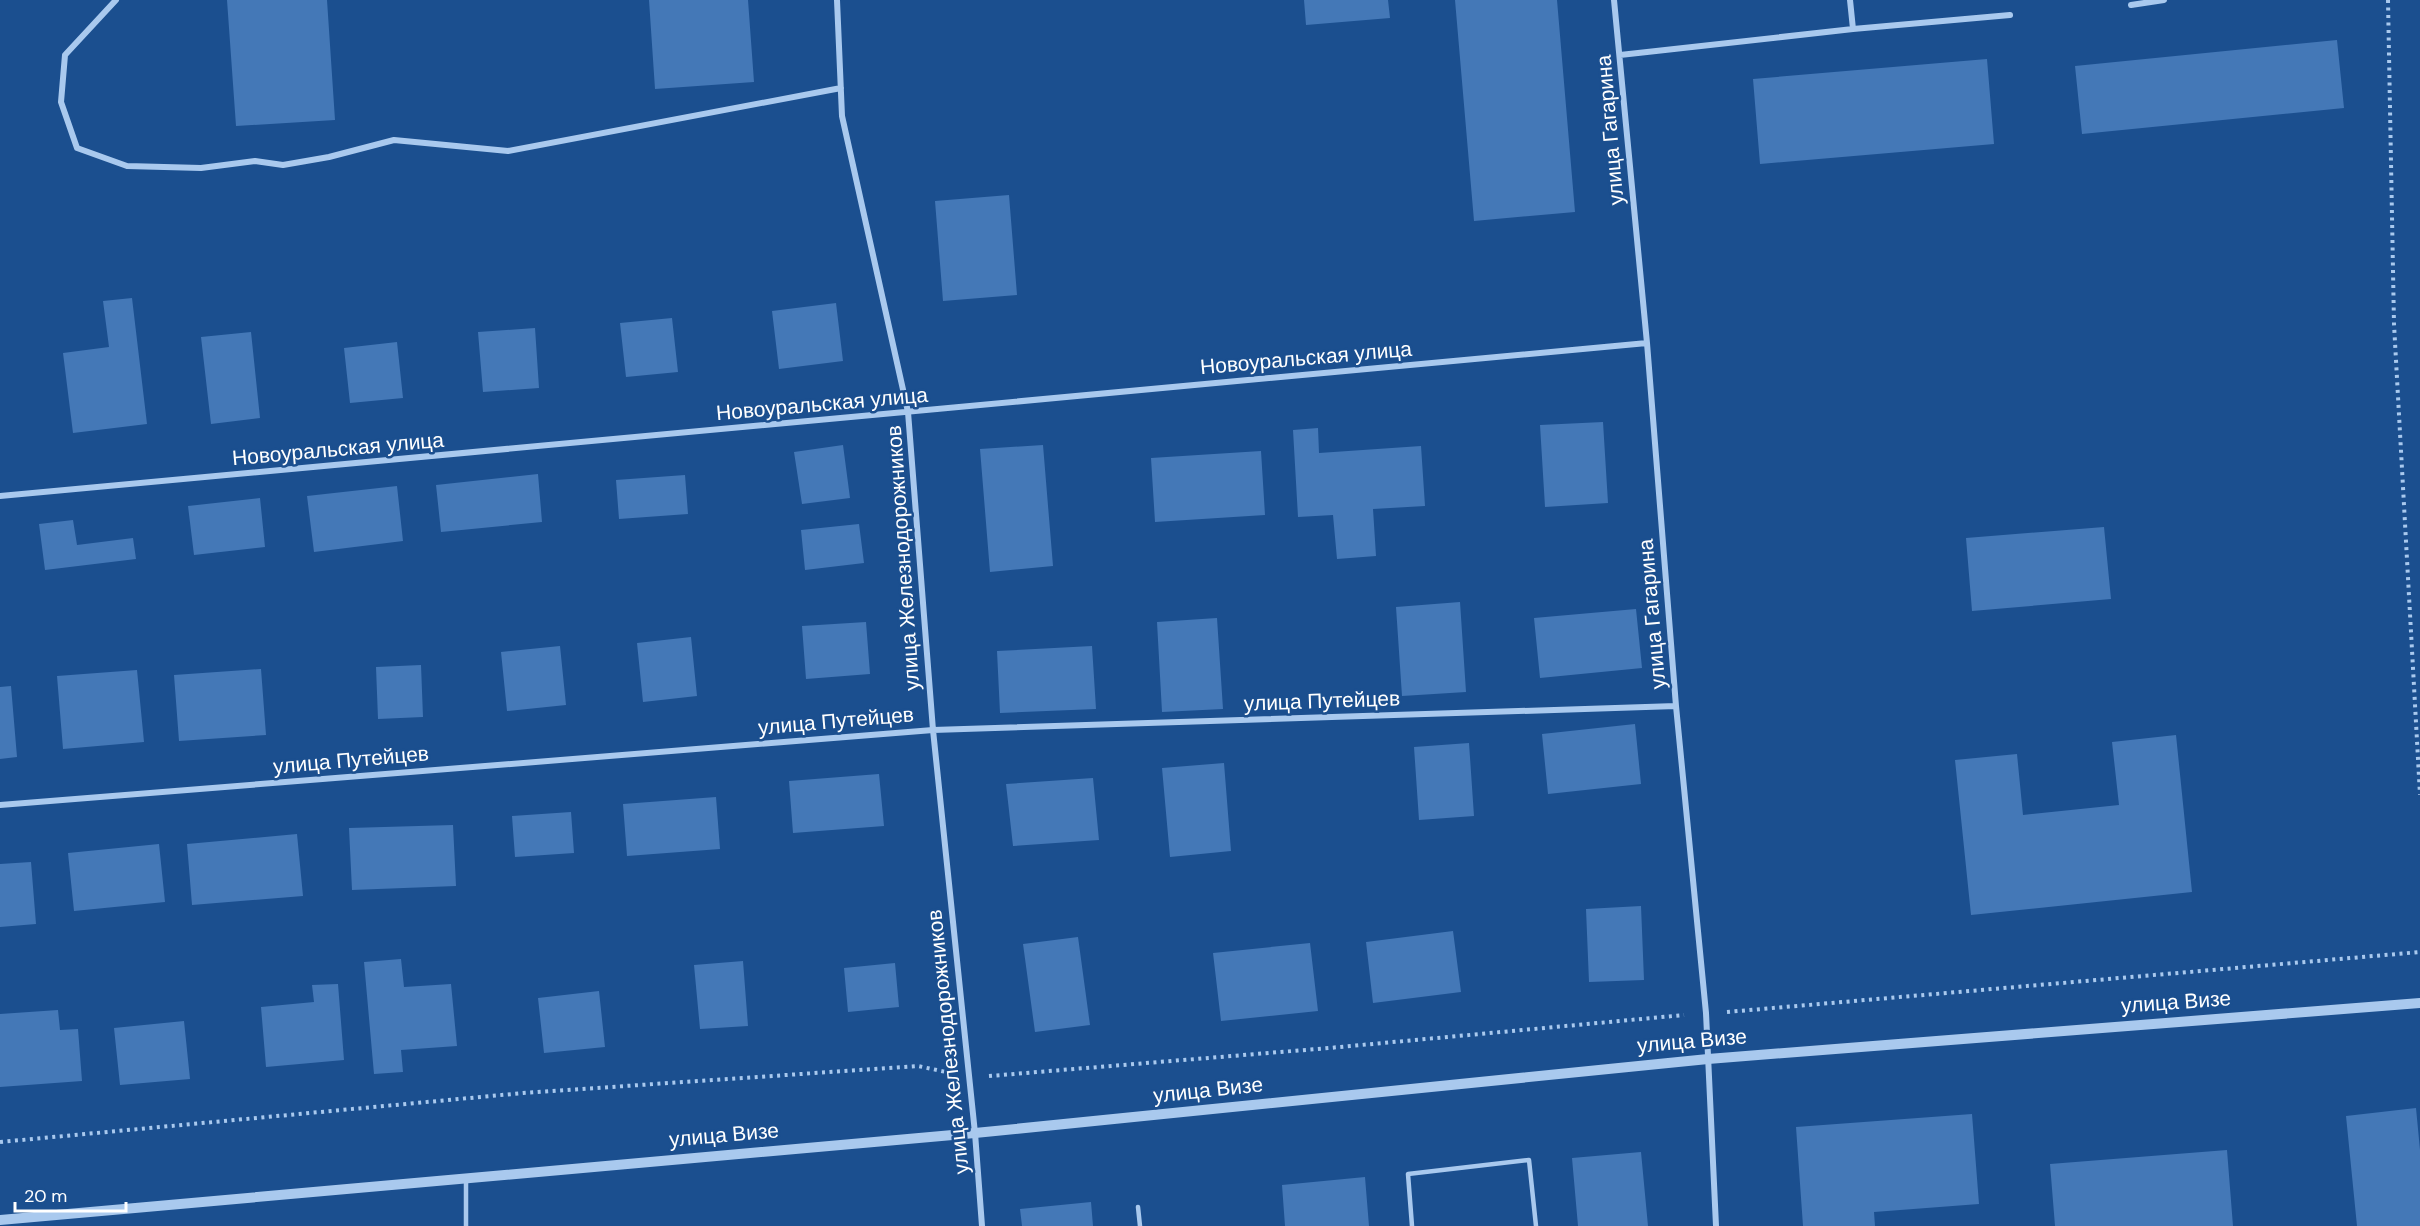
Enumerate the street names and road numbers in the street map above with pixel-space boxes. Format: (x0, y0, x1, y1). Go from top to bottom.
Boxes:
street label: улица Гагарина (1589, 53, 1631, 206)
street label: Новоуральская улица (1199, 335, 1413, 381)
street label: Новоуральская улица (715, 381, 929, 427)
street label: улица Железнодорожников (880, 424, 926, 692)
street label: Новоуральская улица (231, 426, 445, 472)
street label: улица Гагарина (1631, 537, 1673, 690)
street label: улица Путейцев (1243, 684, 1401, 718)
street label: улица Путейцев (757, 700, 915, 742)
street label: улица Путейцев (272, 739, 430, 781)
street label: улица Железнодорожников (920, 908, 976, 1176)
street label: улица Визе (2120, 984, 2232, 1020)
street label: улица Визе (1636, 1022, 1748, 1060)
street label: улица Визе (1152, 1070, 1264, 1110)
street label: улица Визе (668, 1116, 780, 1154)

